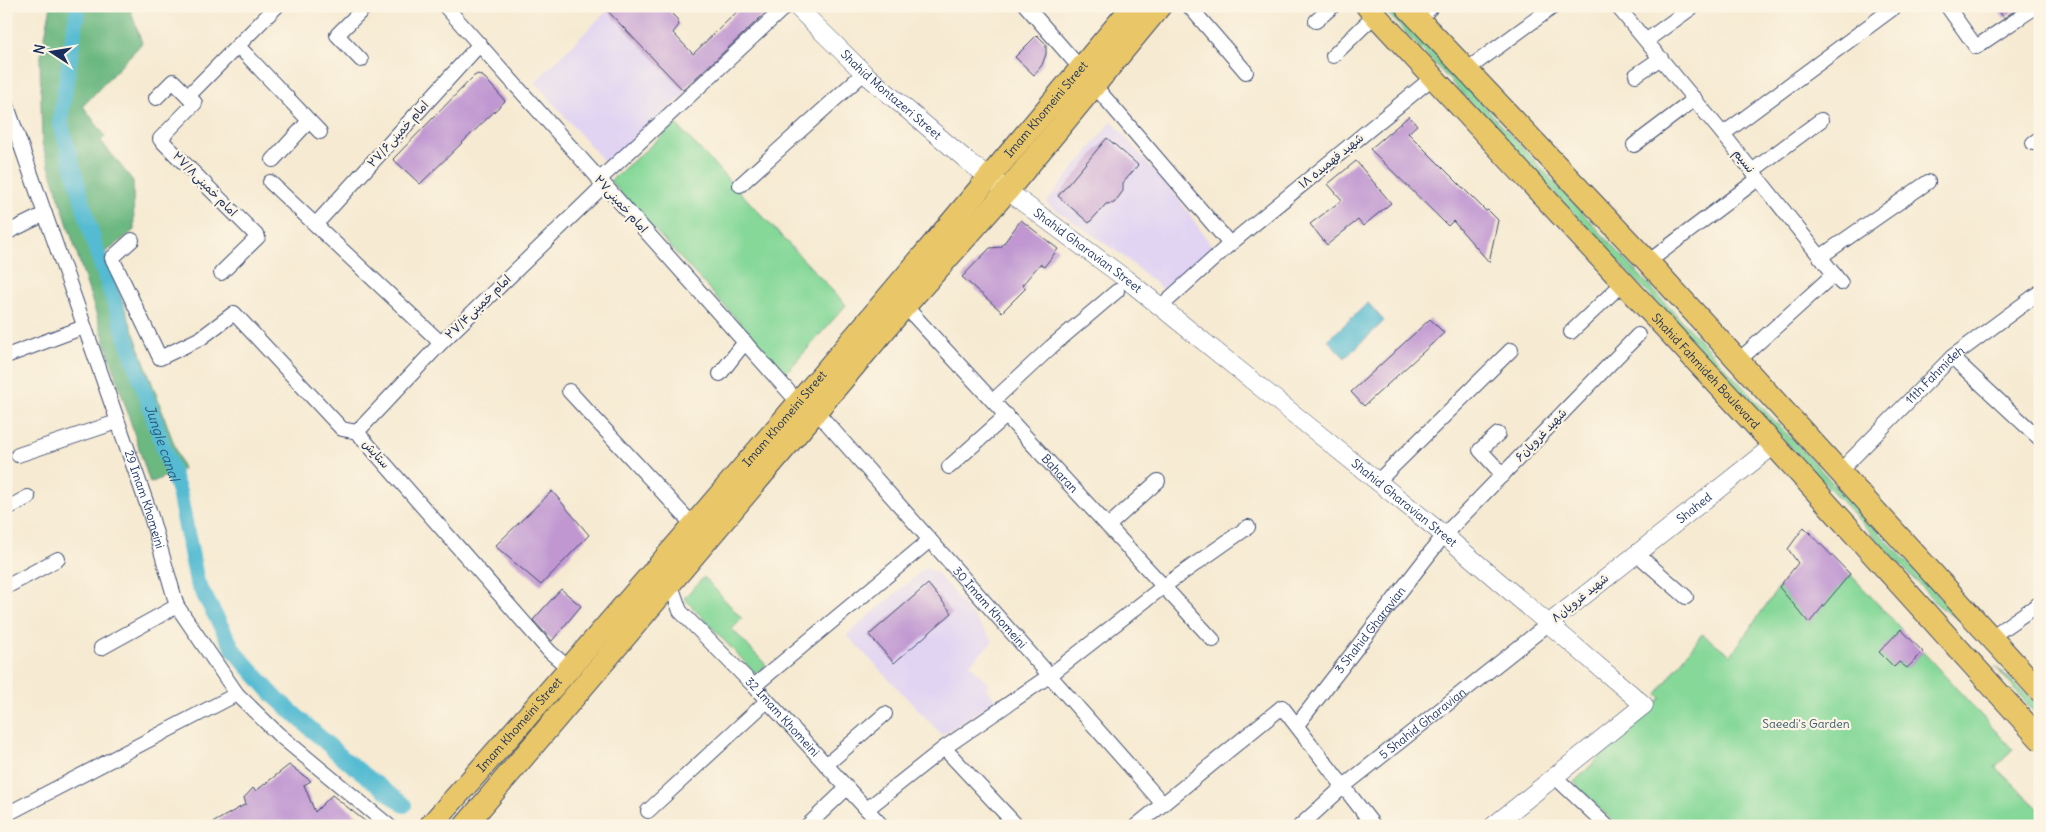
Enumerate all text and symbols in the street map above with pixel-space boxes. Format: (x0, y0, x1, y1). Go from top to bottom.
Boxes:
north arrow (28, 28, 78, 78)
text: N (29, 43, 49, 56)
street label: Shahid Montazeri Street (838, 46, 945, 142)
street label: Imam Khomeini Street (1001, 58, 1091, 161)
street label: امام خمینی۲۷/۶ (364, 97, 433, 171)
street label: شهید فهمیده ۱۸ (1295, 130, 1366, 191)
street label: نسیم (1729, 146, 1758, 177)
street label: امام خمینی۲۷/۸ (168, 148, 241, 221)
street label: امام خمینی۲۷ (590, 172, 651, 237)
street label: Shahid Gharavian Street (1031, 205, 1145, 296)
street label: امام خمینی۲۷/۴ (441, 271, 515, 343)
street label: Shahid Fahmideh Boulevard (1649, 310, 1763, 432)
street label: 11th Fahmideh (1902, 342, 1967, 407)
street label: Imam Khomeini Street (739, 367, 829, 469)
water label: Jungle canal (141, 402, 184, 485)
street label: شهید غرویان۶ (1512, 405, 1570, 465)
street label: ستایش (360, 436, 393, 471)
street label: 29 Imam Khomeini (122, 448, 168, 550)
street label: Baharan (1038, 451, 1081, 496)
street label: Shahid Gharavian Street (1349, 455, 1460, 550)
street label: Shahed (1673, 489, 1715, 526)
street label: 30 Imam Khomeini (950, 563, 1030, 651)
street label: شهید غرویان۸ (1548, 570, 1612, 626)
street label: 3 Shahid Gharavian (1332, 583, 1408, 676)
street label: Imam Khomeini Street (473, 674, 565, 775)
street label: 32 Imam Khomeini (742, 674, 823, 760)
street label: 5 Shahid Gharavian (1376, 684, 1469, 762)
park label: Saeedi's Garden (1762, 716, 1850, 731)

